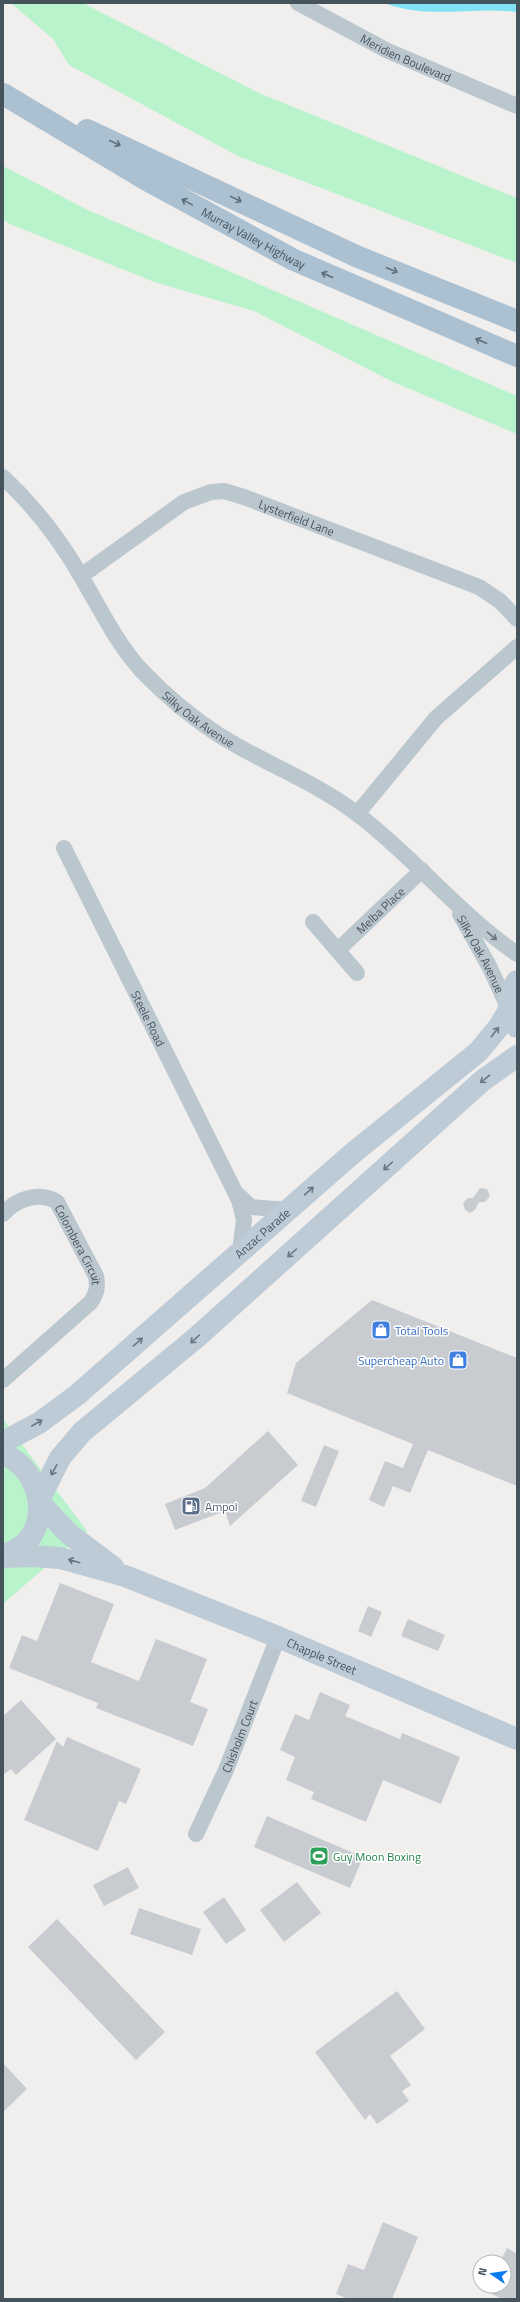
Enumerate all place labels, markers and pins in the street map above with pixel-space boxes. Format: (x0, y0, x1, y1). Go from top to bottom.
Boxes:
shop icon: Total Tools (370, 1319, 392, 1341)
place label: Total Tools (395, 1321, 449, 1340)
shop icon: Supercheap Auto (447, 1349, 469, 1371)
place label: Supercheap Auto (358, 1351, 444, 1370)
fuel station icon: Ampol (180, 1495, 202, 1517)
place label: Ampol (205, 1497, 238, 1516)
sports icon: Guy Moon Boxing (308, 1845, 330, 1867)
place label: Guy Moon Boxing (333, 1847, 421, 1866)

